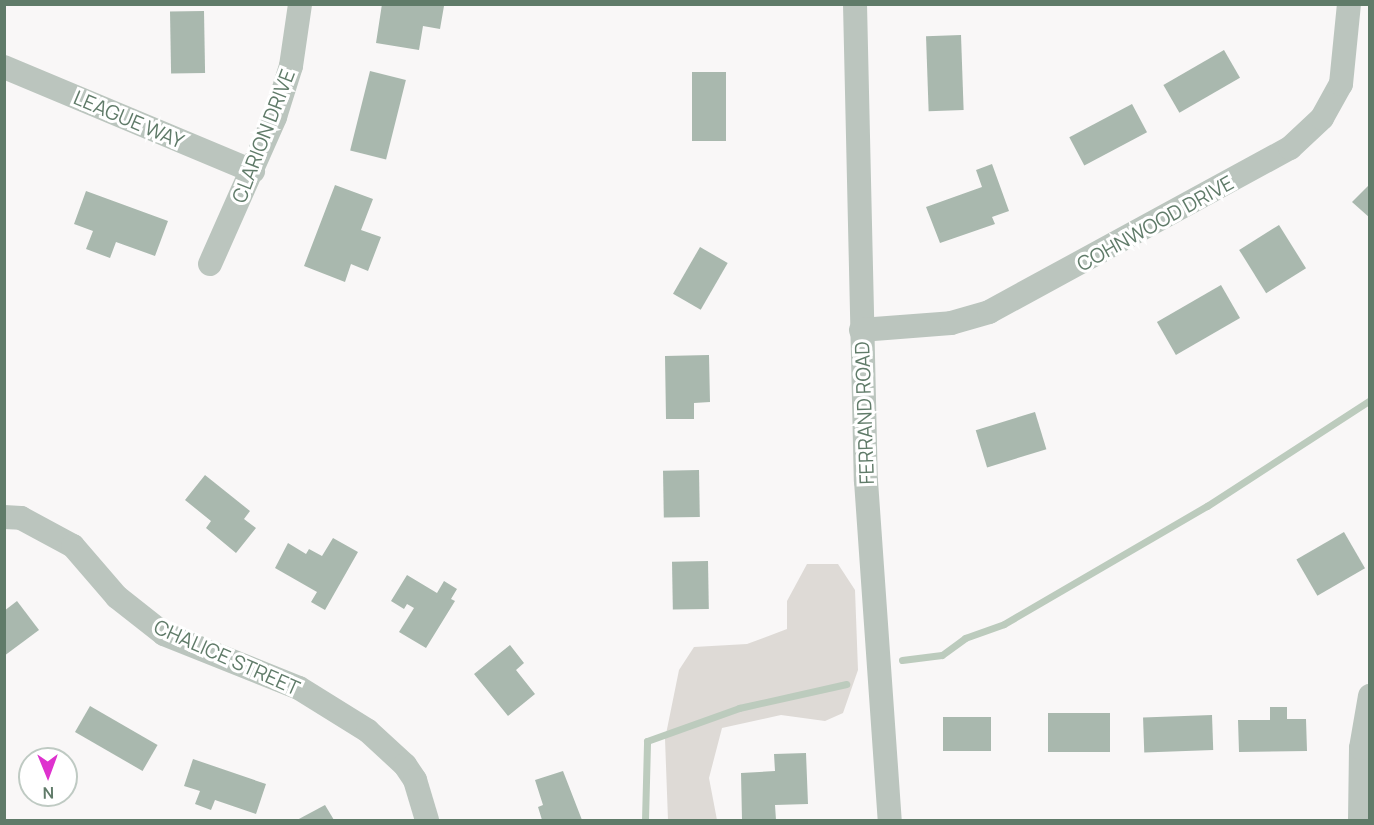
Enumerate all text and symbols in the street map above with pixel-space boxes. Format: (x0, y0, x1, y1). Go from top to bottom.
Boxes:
street label: CLARION DRIVE (227, 66, 299, 206)
street label: LEAGUE WAY (70, 85, 188, 153)
street label: COHNWOOD DRIVE (1073, 170, 1237, 276)
street label: FERRAND ROAD (850, 341, 878, 485)
street label: CHALICE STREET (150, 614, 304, 700)
north arrow (18, 747, 78, 807)
text: N (42, 782, 54, 804)

